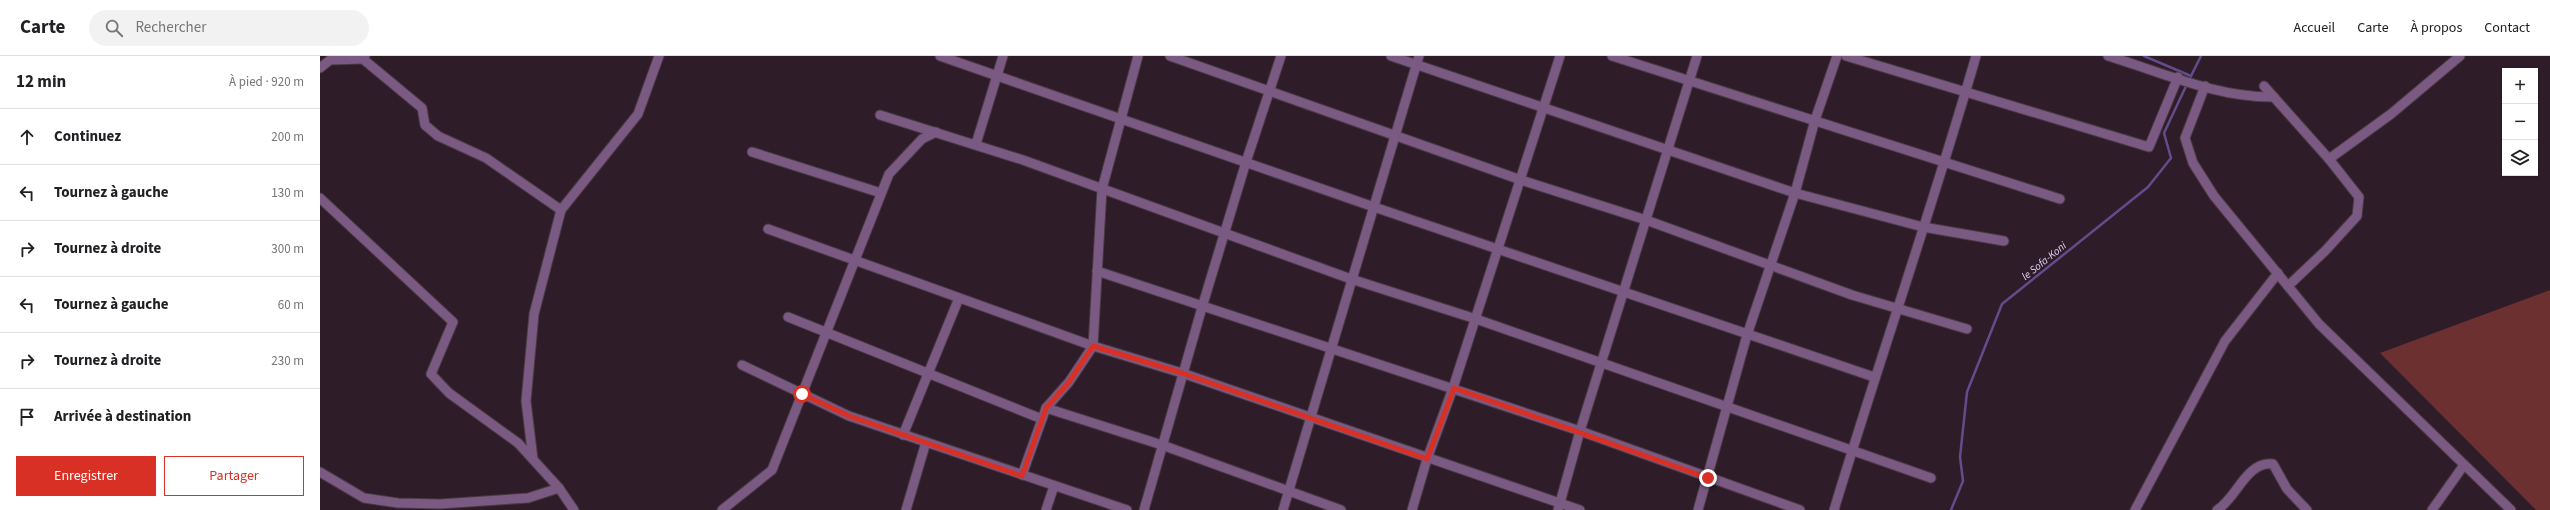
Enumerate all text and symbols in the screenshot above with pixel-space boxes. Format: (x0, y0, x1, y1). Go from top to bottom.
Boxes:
search box (89, 10, 369, 46)
text: Carte (20, 14, 65, 41)
icon: search (103, 17, 125, 39)
text: Rechercher (135, 17, 206, 38)
text: Accueil (2294, 18, 2335, 38)
text: Carte (2357, 18, 2389, 38)
text: À propos (2411, 18, 2462, 38)
text: Contact (2484, 18, 2530, 38)
map controls (2502, 68, 2538, 176)
button: + (2502, 68, 2538, 104)
text: 12 min (16, 70, 66, 94)
text: À pied · 920 m (229, 73, 304, 91)
button: − (2502, 104, 2538, 140)
icon: ahead (16, 126, 38, 148)
text: Continuez (54, 126, 121, 147)
text: 200 m (271, 128, 304, 146)
button: layers (2502, 140, 2538, 176)
icon: left (16, 182, 38, 204)
text: Tournez à gauche (54, 182, 169, 203)
text: 130 m (271, 184, 304, 202)
icon: right (16, 238, 38, 260)
text: Tournez à droite (54, 238, 161, 259)
water label: le Sofa-Koni (2018, 238, 2070, 284)
text: 300 m (271, 240, 304, 258)
icon: left (16, 294, 38, 316)
text: Tournez à gauche (54, 294, 169, 315)
text: 60 m (278, 296, 304, 314)
icon: right (16, 350, 38, 372)
text: Tournez à droite (54, 350, 161, 371)
text: 230 m (271, 352, 304, 370)
route start (793, 385, 811, 403)
icon: arrive (16, 406, 38, 428)
text: Arrivée à destination (54, 406, 191, 427)
button: Enregistrer (16, 456, 156, 496)
button: Partager (164, 456, 304, 496)
route end (1699, 469, 1717, 487)

